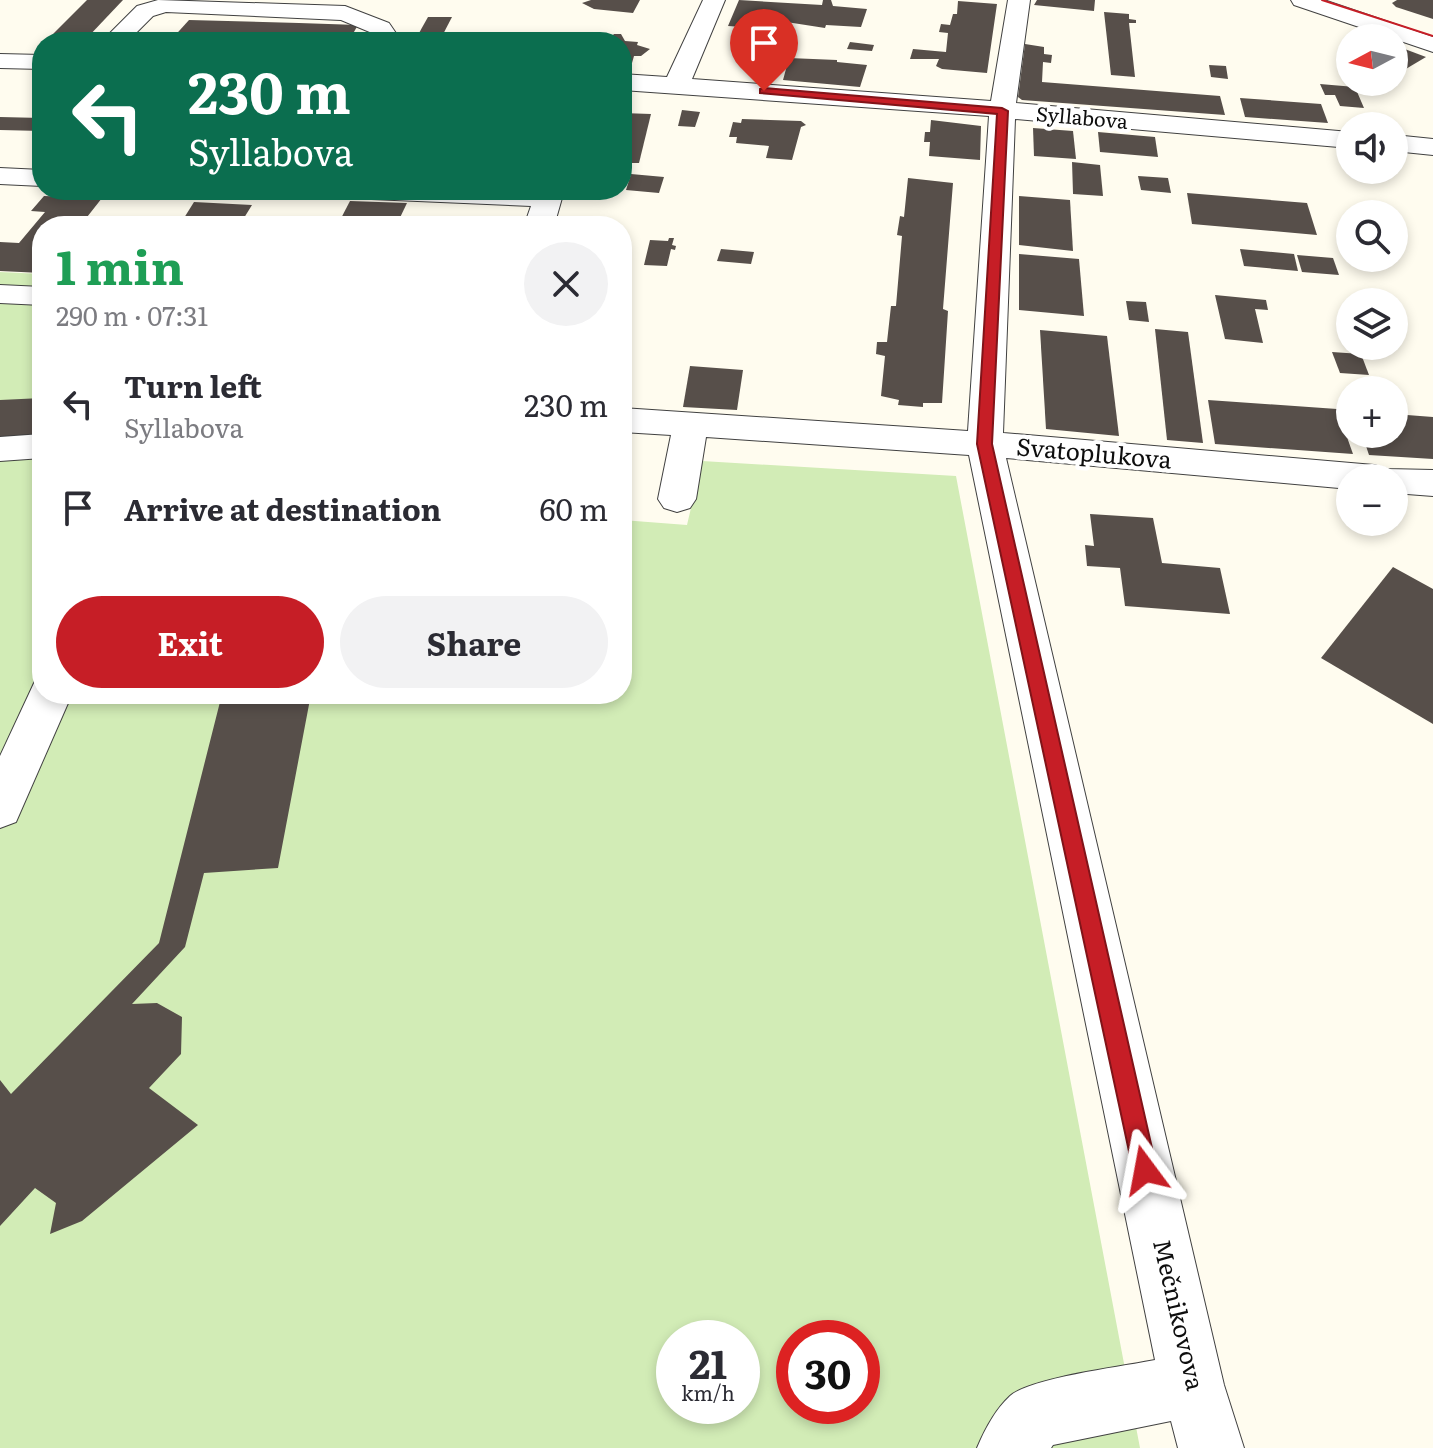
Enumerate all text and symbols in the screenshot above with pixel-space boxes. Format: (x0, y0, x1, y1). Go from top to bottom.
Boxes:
pin (730, 9, 798, 91)
icon: arrive (742, 21, 786, 65)
north arrow (1336, 24, 1408, 96)
map controls (1336, 24, 1408, 536)
text: 230 m (188, 48, 351, 131)
icon: left (56, 64, 160, 168)
street label: Syllabova (1035, 97, 1129, 135)
button: sound (1336, 112, 1408, 184)
text: Syllabova (188, 124, 354, 177)
button: search (1336, 200, 1408, 272)
text: 1 min (56, 229, 184, 300)
button: close (524, 242, 608, 326)
button: layers (1336, 288, 1408, 360)
text: 290 m · 07:31 (56, 295, 208, 334)
text: Turn left (124, 363, 262, 407)
button: + (1336, 376, 1408, 448)
icon: left (56, 382, 100, 426)
text: 230 m (524, 382, 608, 426)
text: Syllabova (124, 407, 244, 446)
street label: Svatoplukova (1015, 427, 1173, 476)
button: − (1336, 464, 1408, 536)
icon: arrive (56, 486, 100, 530)
text: Arrive at destination (124, 486, 441, 530)
text: 60 m (539, 486, 608, 530)
button: Exit (56, 596, 324, 688)
button: Share (340, 596, 608, 688)
position arrow (1103, 1128, 1187, 1212)
street label: Mečnikovova (1146, 1235, 1215, 1393)
speed limit sign: 30 (776, 1320, 880, 1424)
text: 21 (689, 1332, 727, 1391)
text: km/h (681, 1377, 735, 1407)

